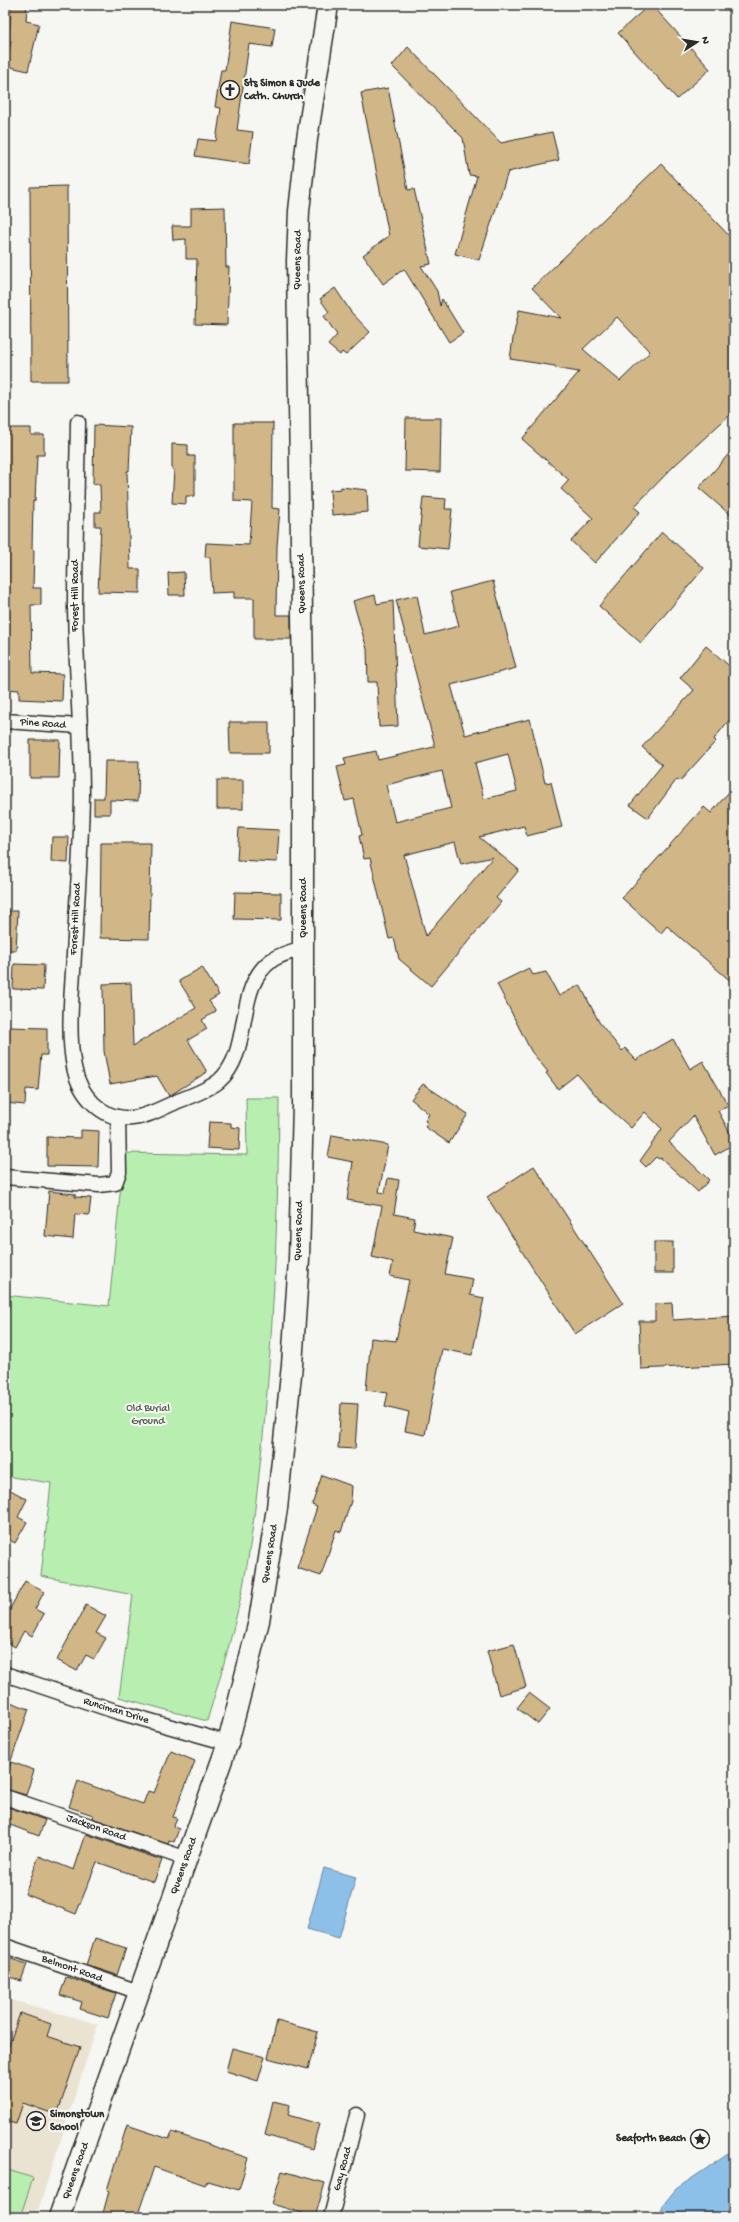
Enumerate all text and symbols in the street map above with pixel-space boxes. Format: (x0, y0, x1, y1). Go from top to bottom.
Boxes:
north arrow (677, 22, 717, 62)
text: N (698, 36, 711, 45)
place label: Sts Simon & Jude Cath. Church (243, 77, 321, 103)
church icon: Sts Simon & Jude Cath. Church (219, 79, 241, 101)
street label: Queens Road (291, 228, 305, 290)
street label: Queens Road (295, 552, 309, 614)
street label: Forest Hill Road (70, 558, 82, 633)
street label: Pine Road (19, 716, 68, 732)
street label: Queens Road (298, 877, 310, 938)
street label: Forest Hill Road (68, 881, 84, 956)
street label: Queens Road (292, 1199, 306, 1261)
park label: Old Burial Ground (126, 1403, 170, 1428)
street label: Queens Road (259, 1522, 281, 1584)
street label: Runciman Drive (82, 1695, 151, 1727)
street label: Jackson Road (65, 1812, 129, 1844)
street label: Queens Road (168, 1834, 200, 1896)
street label: Belmont Road (39, 1953, 105, 1986)
place label: Simonstown School (50, 2108, 105, 2134)
school or university icon: Simonstown School (25, 2110, 47, 2132)
place icon: Seaforth Beach (689, 2128, 711, 2150)
place label: Seaforth Beach (616, 2132, 686, 2145)
street label: Queens Road (60, 2139, 92, 2201)
street label: Gay Road (331, 2144, 355, 2192)

